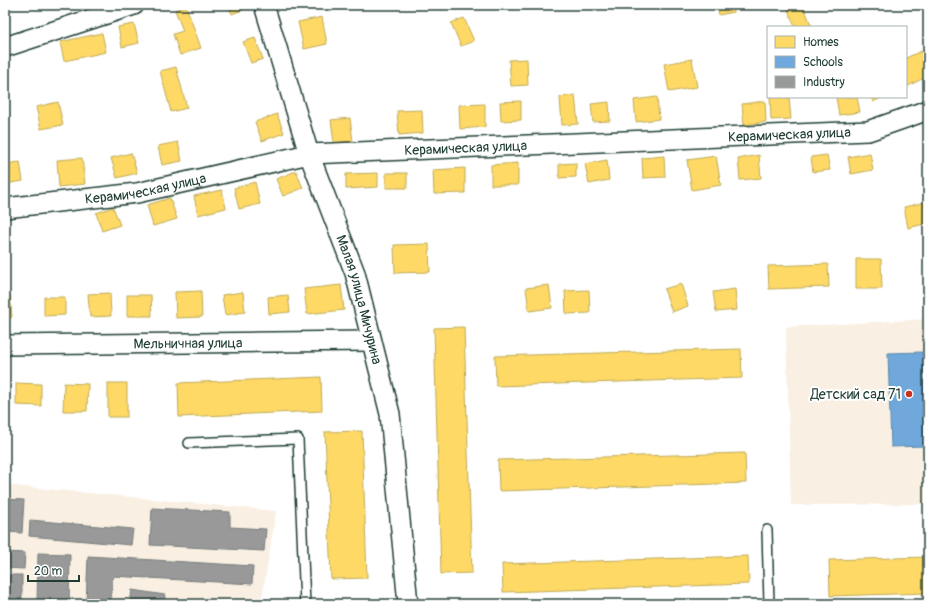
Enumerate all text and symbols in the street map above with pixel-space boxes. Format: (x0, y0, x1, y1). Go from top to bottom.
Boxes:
legend (767, 26, 907, 98)
text: Homes (803, 35, 839, 50)
text: Schools (803, 55, 843, 70)
text: Industry (803, 75, 845, 90)
street label: Керамическая улица (728, 123, 851, 145)
street label: Керамическая улица (404, 137, 527, 159)
street label: Керамическая улица (84, 169, 208, 207)
street label: Малая улица Мичурина (333, 232, 386, 366)
street label: Мельничная улица (133, 334, 243, 352)
place label: Детский сад 71 (809, 386, 901, 403)
marker: Детский сад 71 (904, 389, 914, 399)
scale bar (28, 557, 79, 583)
text: 20 m (34, 564, 63, 579)

